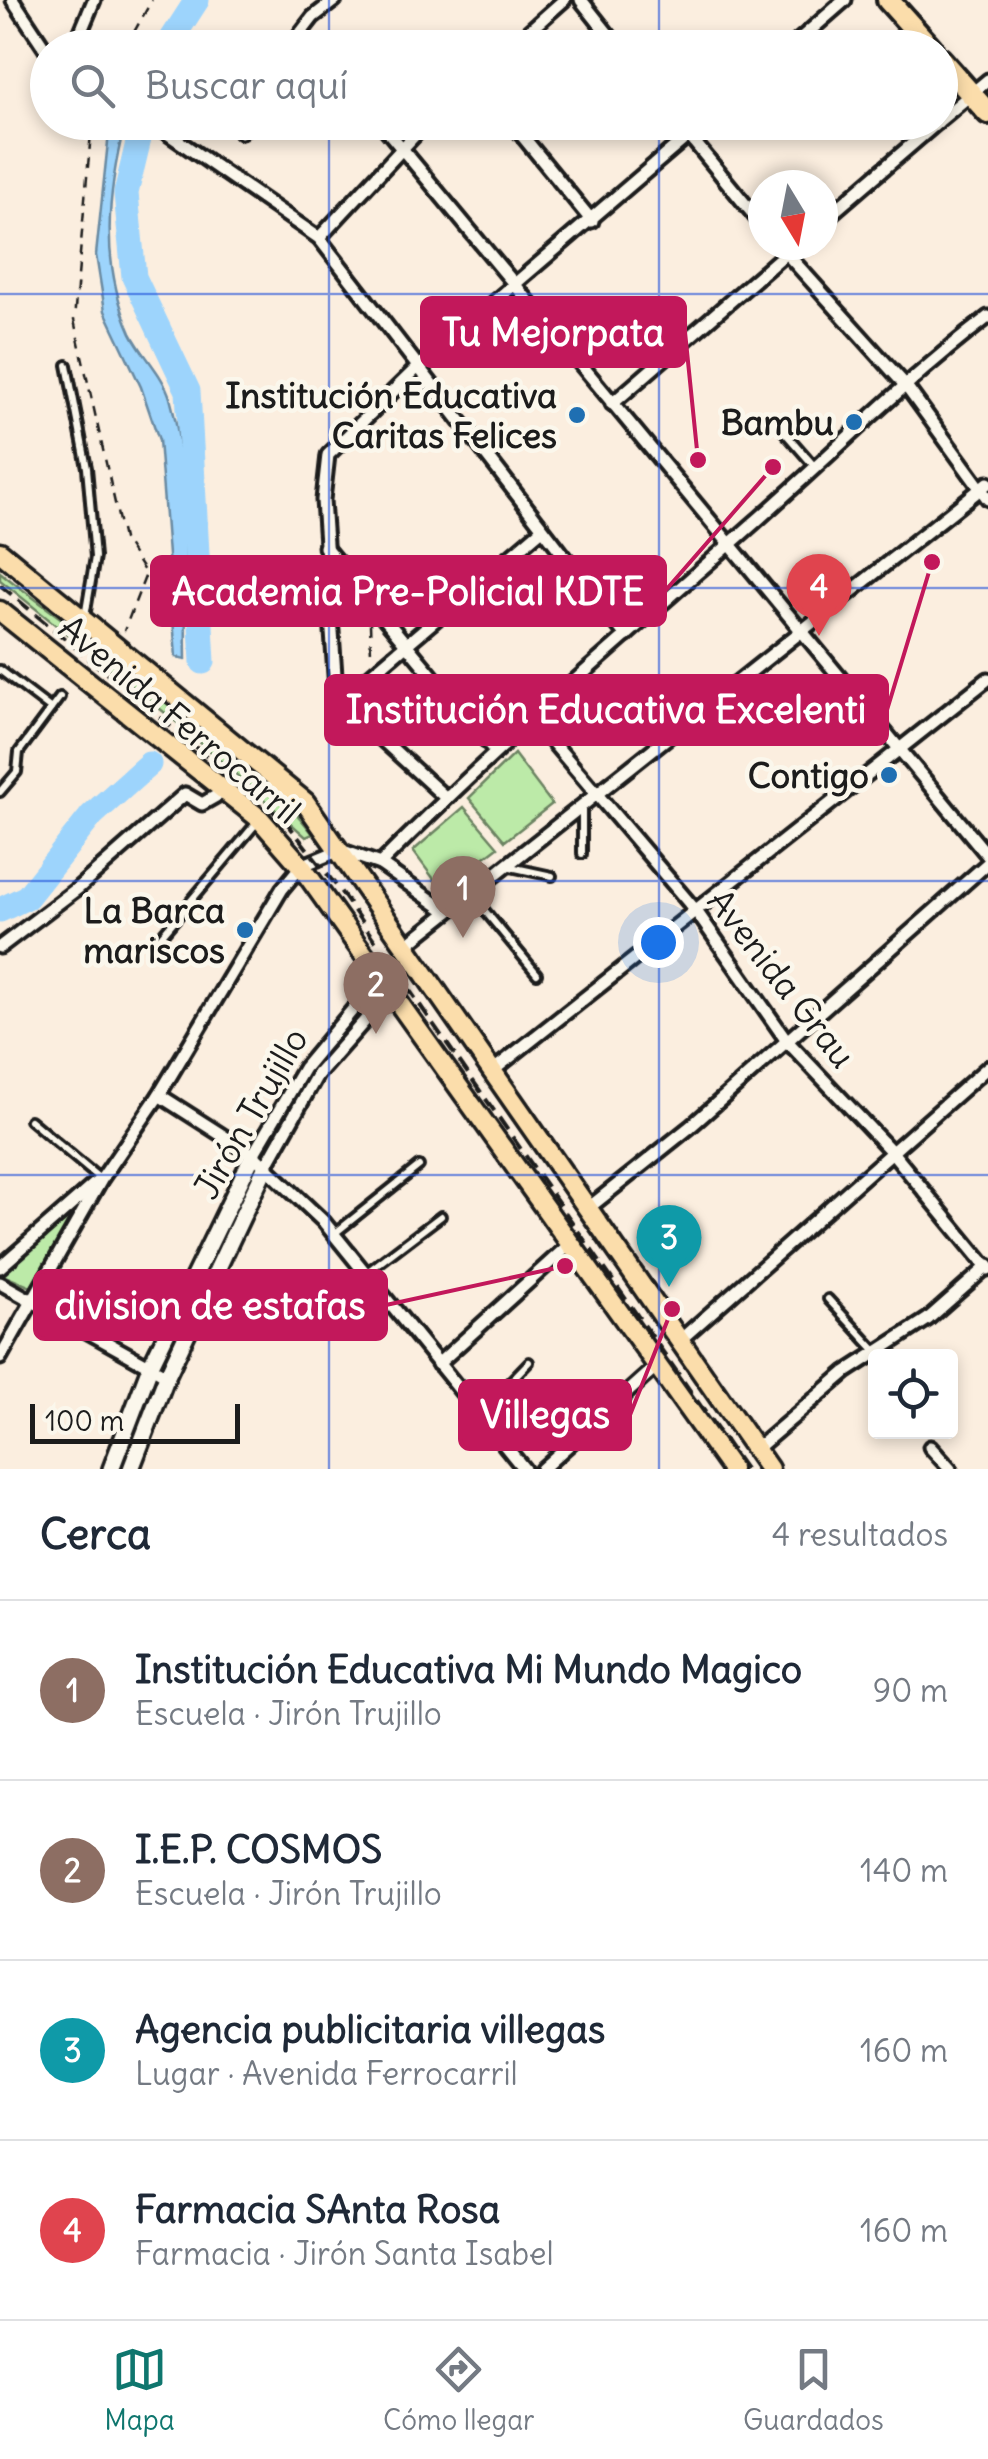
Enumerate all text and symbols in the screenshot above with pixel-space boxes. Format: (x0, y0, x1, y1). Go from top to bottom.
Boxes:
search box (30, 30, 958, 140)
icon: search (65, 58, 120, 113)
text: Buscar aquí (145, 62, 348, 109)
north arrow (748, 170, 838, 260)
callout: Tu Mejorpata (422, 298, 685, 366)
text: Tu Mejorpata (442, 309, 664, 356)
place label: Institución Educativa Caritas Felices (225, 373, 557, 457)
place label: Bambu (721, 400, 834, 444)
marker: Institución Educativa Caritas Felices (566, 404, 588, 426)
marker: Bambu (843, 411, 865, 433)
pin: 4 (786, 554, 852, 636)
callout: Academia Pre-Policial KDTE (152, 557, 665, 625)
text: Academia Pre-Policial KDTE (172, 568, 644, 615)
street label: Avenida Ferrocarril (50, 605, 310, 833)
callout: Institución Educativa Excelenti (326, 676, 887, 744)
text: Institución Educativa Excelenti (346, 686, 866, 733)
place label: Contigo (748, 753, 869, 797)
marker: Contigo (878, 764, 900, 786)
pin: 1 (430, 856, 496, 938)
street label: Avenida Grau (699, 880, 865, 1076)
place label: La Barca mariscos (83, 888, 225, 972)
your location (633, 917, 684, 968)
marker: La Barca mariscos (234, 919, 256, 941)
pin: 2 (344, 952, 408, 1034)
street label: Jirón Trujillo (183, 1020, 317, 1206)
pin: 3 (636, 1204, 702, 1287)
callout: division de estafas (35, 1271, 386, 1339)
text: division de estafas (55, 1282, 365, 1329)
map controls (868, 1349, 958, 1439)
button: locate (868, 1349, 958, 1439)
callout: Villegas (460, 1381, 630, 1449)
text: Villegas (480, 1391, 610, 1438)
scale bar (30, 1399, 240, 1444)
text: 100 m (45, 1403, 124, 1439)
text: Cerca (40, 1508, 151, 1560)
text: 4 resultados (772, 1514, 948, 1555)
text: Institución Educativa Mi Mundo Magico (135, 1646, 802, 1693)
text: 1 (66, 1670, 79, 1711)
text: 90 m (873, 1670, 948, 1711)
text: Escuela · Jirón Trujillo (135, 1693, 442, 1734)
text: I.E.P. COSMOS (135, 1826, 382, 1873)
text: 2 (64, 1850, 81, 1891)
text: 140 m (860, 1850, 948, 1891)
text: Escuela · Jirón Trujillo (135, 1873, 442, 1914)
text: Agencia publicitaria villegas (135, 2006, 605, 2053)
text: 3 (63, 2030, 82, 2071)
text: 160 m (860, 2030, 948, 2071)
text: Lugar · Avenida Ferrocarril (135, 2053, 518, 2094)
text: Farmacia SAnta Rosa (135, 2186, 500, 2233)
text: 4 (63, 2210, 82, 2251)
text: 160 m (860, 2210, 948, 2251)
text: Farmacia · Jirón Santa Isabel (135, 2233, 554, 2274)
tab: Mapa (104, 2342, 175, 2438)
tab: Cómo llegar (383, 2342, 535, 2438)
tab: Guardados (743, 2342, 884, 2438)

